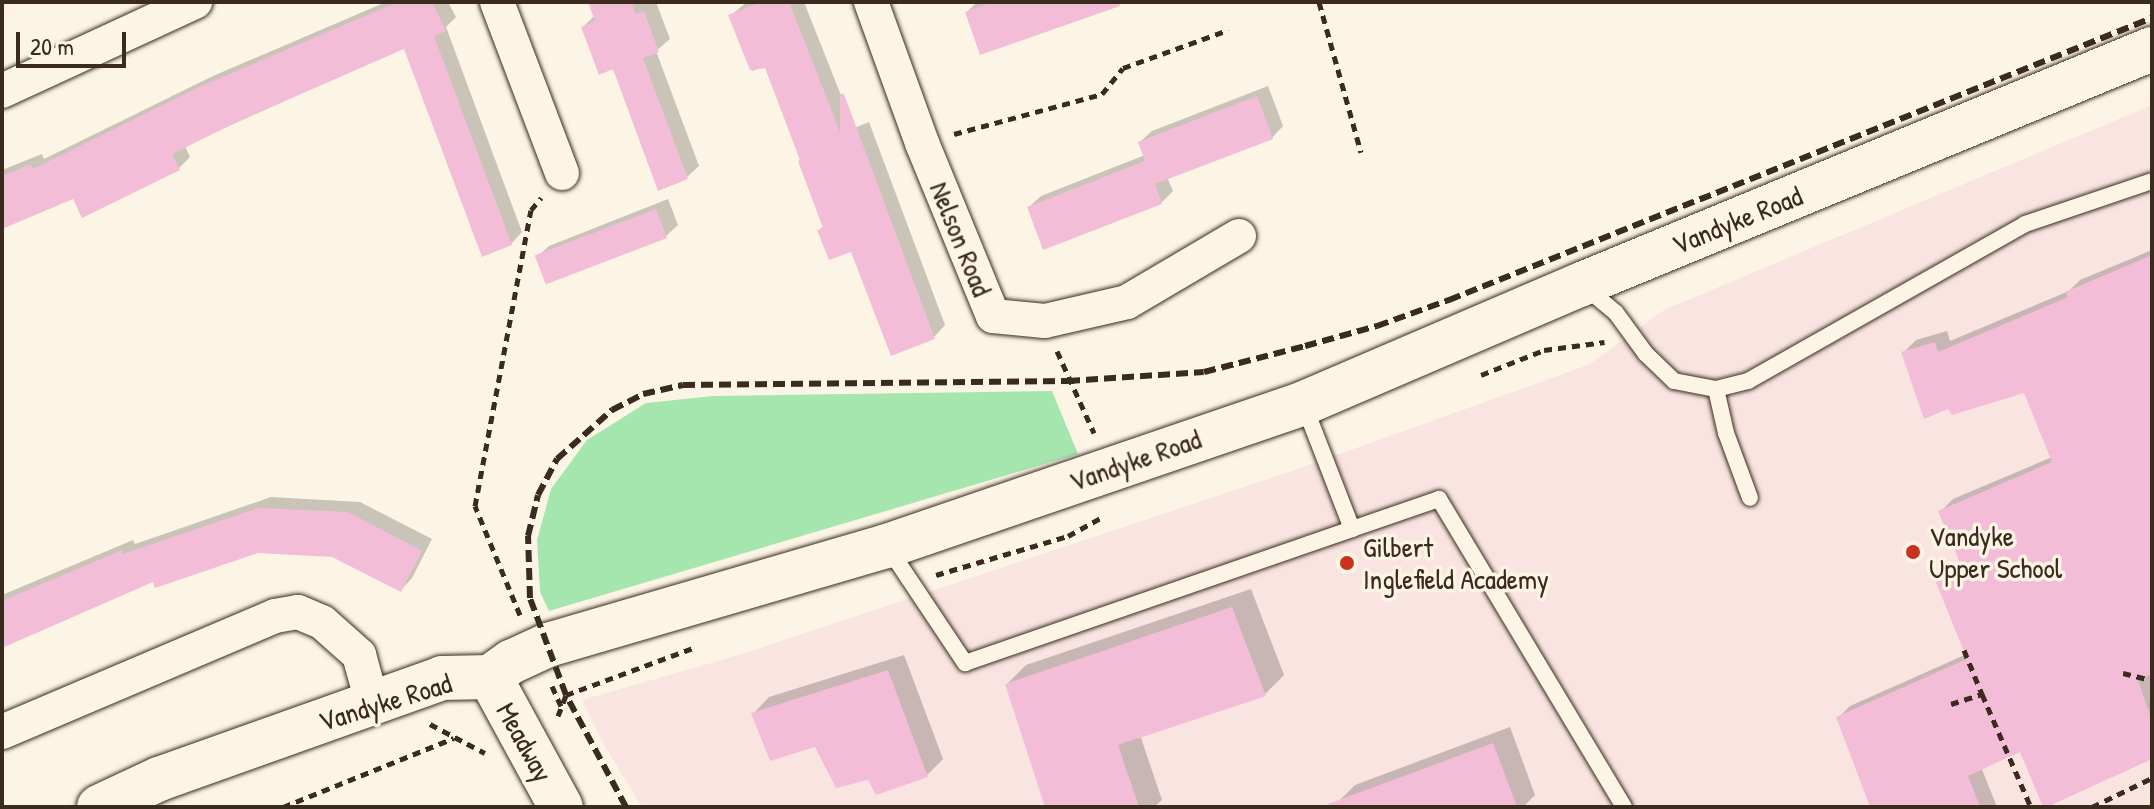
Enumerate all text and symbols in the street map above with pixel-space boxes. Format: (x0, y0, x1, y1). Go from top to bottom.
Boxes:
scale bar (20, 16, 130, 66)
text: 20 m (30, 30, 74, 62)
street label: Nelson Road (923, 177, 999, 301)
street label: Vandyke Road (1667, 179, 1807, 261)
street label: Vandyke Road (1065, 422, 1205, 498)
place label: Vandyke Upper School (1929, 519, 2062, 585)
place label: Gilbert Inglefield Academy (1363, 530, 1549, 596)
marker: Vandyke Upper School (1904, 543, 1922, 561)
marker: Gilbert Inglefield Academy (1338, 554, 1356, 572)
street label: Vandyke Road (314, 666, 456, 738)
street label: Meadway (490, 696, 560, 788)

